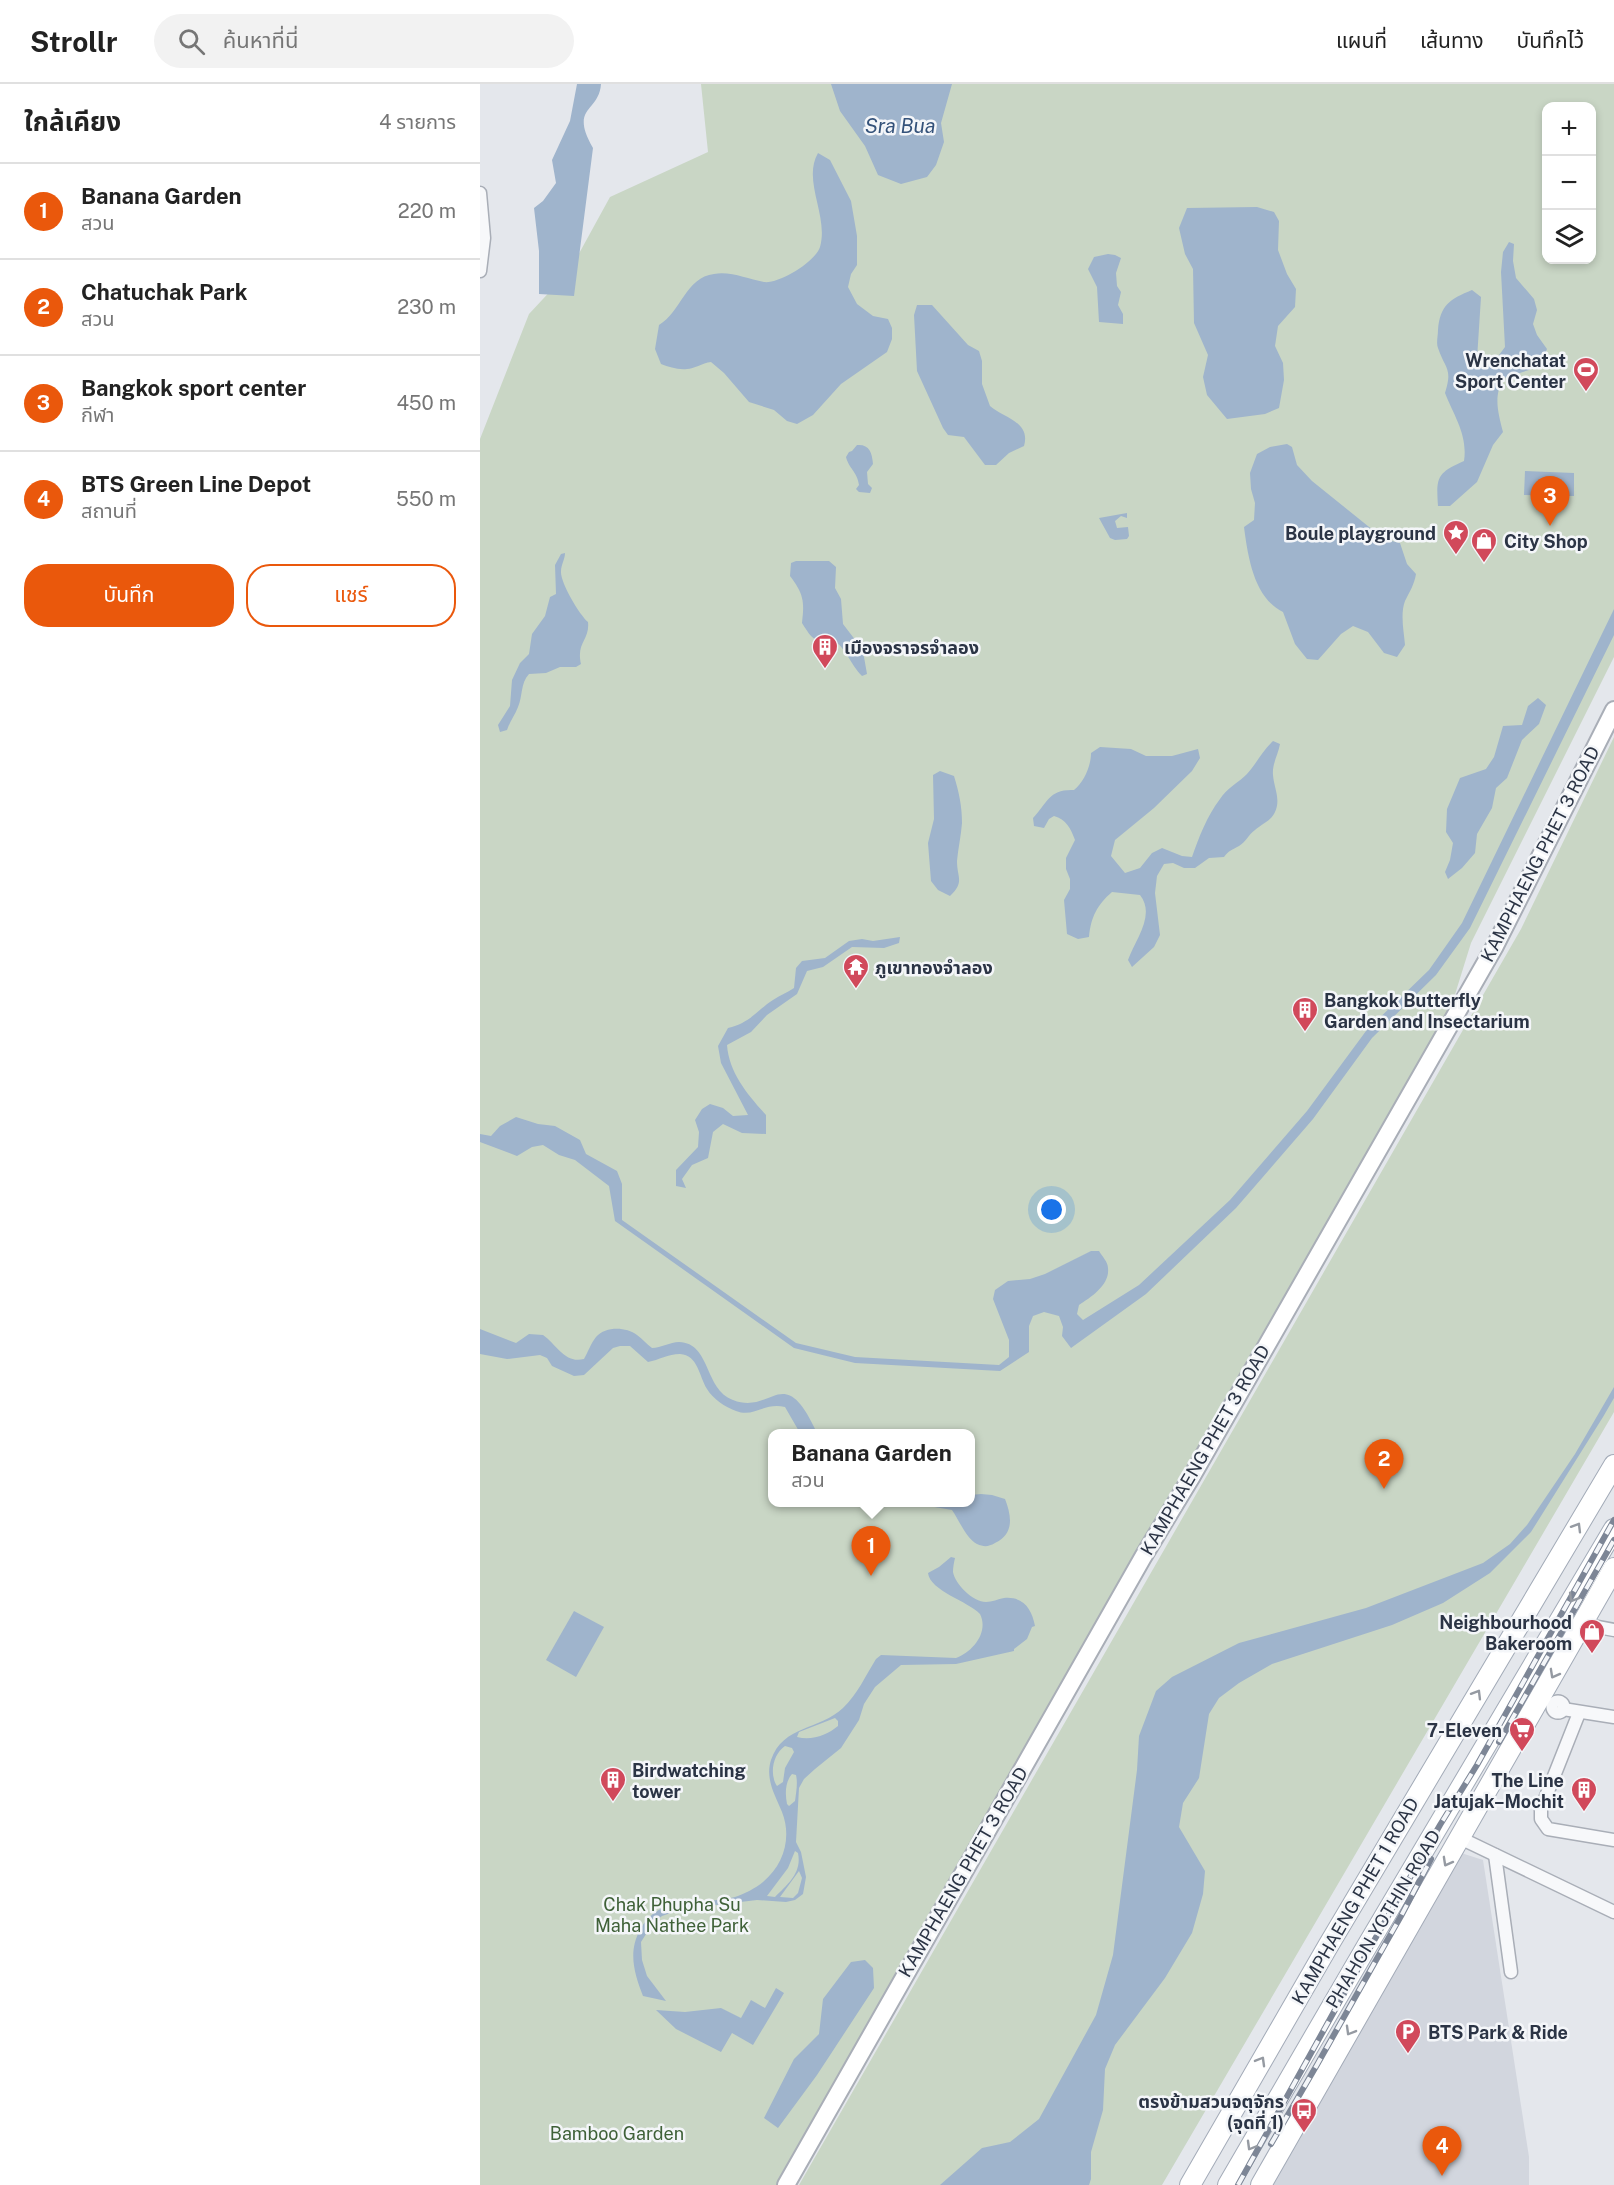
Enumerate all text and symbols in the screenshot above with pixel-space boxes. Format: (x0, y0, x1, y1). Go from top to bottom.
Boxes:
search box (154, 14, 574, 68)
text: Strollr (30, 25, 118, 58)
icon: search (175, 25, 208, 58)
text: ค้นหาที่นี่ (223, 27, 298, 53)
text: แผนที่ (1336, 28, 1387, 53)
text: เส้นทาง (1420, 28, 1484, 53)
text: บันทึกไว้ (1517, 28, 1584, 53)
map controls (1542, 102, 1596, 264)
button: + (1542, 102, 1596, 156)
text: ใกล้เคียง (24, 106, 121, 137)
text: 4 รายการ (379, 110, 456, 134)
water label: Sra Bua (865, 114, 935, 138)
button: − (1542, 156, 1596, 210)
text: Banana Garden (81, 183, 242, 209)
text: 1 (39, 199, 48, 223)
text: 220 m (398, 199, 456, 223)
button: layers (1542, 210, 1596, 264)
text: สวน (81, 211, 115, 235)
text: Chatuchak Park (81, 279, 247, 305)
text: 2 (37, 295, 50, 319)
text: 230 m (397, 295, 456, 319)
text: สวน (81, 307, 115, 331)
place label: Wrenchatat Sport Center (1455, 350, 1567, 392)
sports icon: Wrenchatat Sport Center (1571, 355, 1601, 393)
text: Bangkok sport center (81, 375, 306, 401)
text: 3 (37, 391, 50, 415)
text: 450 m (396, 391, 456, 415)
text: กีฬา (81, 403, 114, 427)
text: BTS Green Line Depot (81, 471, 311, 497)
pin: 3 (1530, 476, 1570, 526)
text: 4 (37, 487, 50, 511)
text: 550 m (396, 487, 456, 511)
text: สถานที่ (81, 499, 137, 523)
place icon: Boule playground (1441, 518, 1471, 556)
place label: Boule playground (1285, 523, 1436, 544)
shop icon: City Shop (1469, 526, 1499, 564)
place label: City Shop (1504, 531, 1588, 552)
button: บันทึก (24, 564, 234, 627)
button: แชร์ (246, 564, 456, 627)
building icon: เมืองจราจรจำลอง (810, 632, 840, 670)
place label: เมืองจราจรจำลอง (844, 637, 979, 658)
street label: KAMPHAENG PHET 3 ROAD (1476, 743, 1604, 965)
temple icon: ภูเขาทองจำลอง (841, 952, 871, 990)
place label: ภูเขาทองจำลอง (875, 957, 993, 979)
place label: Bangkok Butterfly Garden and Insectarium (1324, 990, 1530, 1032)
building icon: Bangkok Butterfly Garden and Insectarium (1290, 995, 1320, 1033)
your location (1037, 1195, 1066, 1224)
street label: KAMPHAENG PHET 3 ROAD (1136, 1341, 1274, 1559)
popup (768, 1429, 975, 1507)
text: Banana Garden (791, 1440, 952, 1466)
pin: 2 (1364, 1440, 1404, 1489)
text: สวน (791, 1468, 825, 1492)
one-way arrow (1570, 1523, 1581, 1533)
pin: 1 (852, 1526, 890, 1576)
one-way arrow (1569, 1592, 1581, 1602)
place label: Neighbourhood Bakeroom (1439, 1612, 1572, 1654)
shop icon: Neighbourhood Bakeroom (1577, 1617, 1607, 1655)
one-way arrow (1550, 1668, 1561, 1678)
one-way arrow (1470, 1690, 1482, 1700)
supermarket icon: 7-Eleven (1507, 1715, 1537, 1753)
place label: 7-Eleven (1427, 1720, 1502, 1741)
place label: Birdwatching tower (632, 1760, 746, 1802)
street label: KAMPHAENG PHET 3 ROAD (894, 1763, 1032, 1981)
building icon: Birdwatching tower (598, 1765, 628, 1803)
place label: The Line Jatujak–Mochit (1434, 1770, 1564, 1812)
building icon: The Line Jatujak–Mochit (1569, 1775, 1599, 1813)
street label: KAMPHAENG PHET 1 ROAD (1287, 1794, 1423, 2008)
street label: PHAHON YOTHIN ROAD (1321, 1826, 1445, 2012)
one-way arrow (1443, 1856, 1454, 1866)
park label: Chak Phupha Su Maha Nathee Park (595, 1894, 749, 1936)
parking icon: BTS Park & Ride (1393, 2017, 1423, 2055)
place label: BTS Park & Ride (1428, 2022, 1568, 2043)
one-way arrow (1346, 2025, 1357, 2035)
one-way arrow (1254, 2057, 1266, 2068)
place label: ตรงข้ามสวนจตุจักร (จุดที่ 1) (1138, 2091, 1284, 2134)
bus stop icon: ตรงข้ามสวนจตุจักร (จุดที่ 1) (1289, 2096, 1319, 2134)
park label: Bamboo Garden (550, 2123, 684, 2144)
pin: 4 (1422, 2126, 1462, 2176)
one-way arrow (1246, 2140, 1258, 2150)

